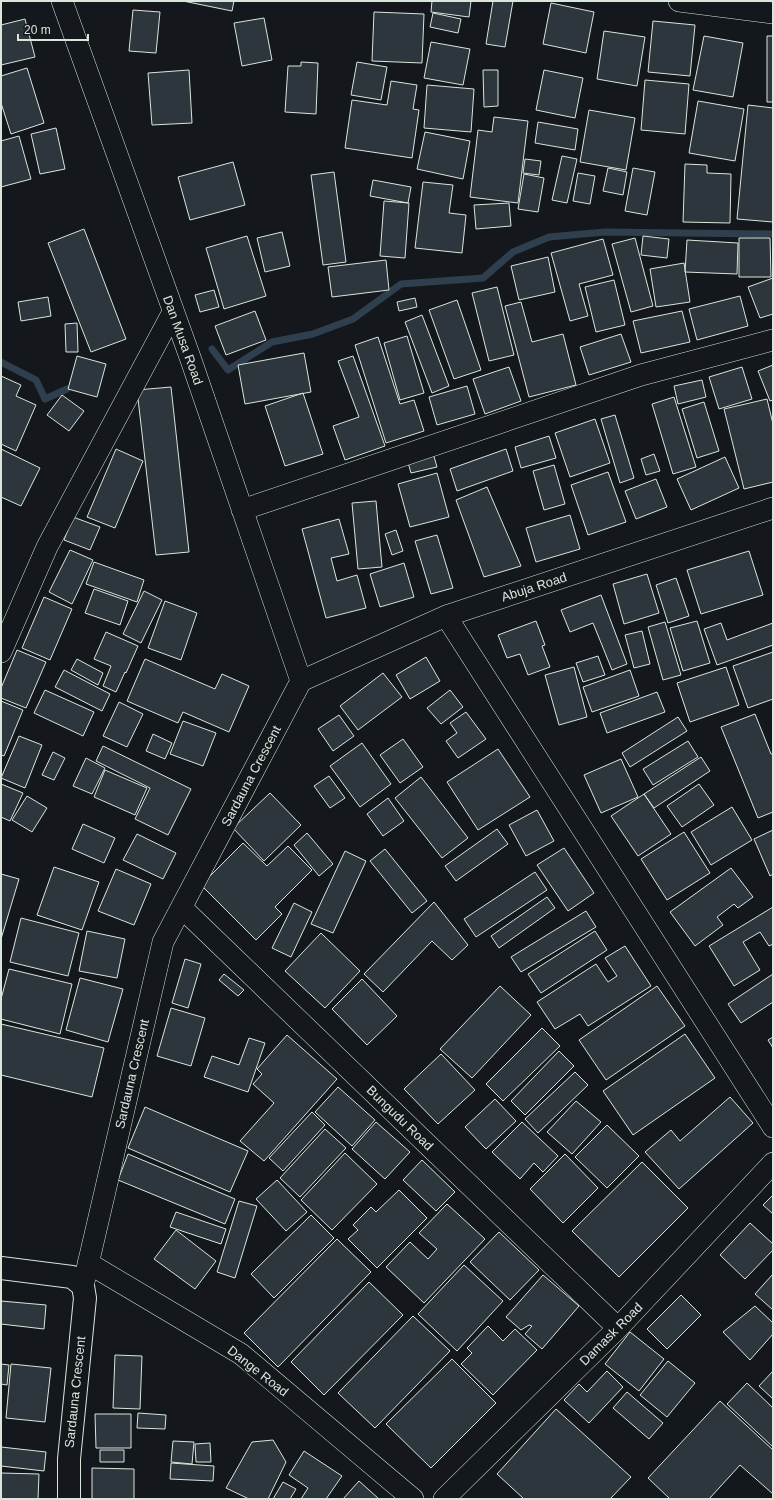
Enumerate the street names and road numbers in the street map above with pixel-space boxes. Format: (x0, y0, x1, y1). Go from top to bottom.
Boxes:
street label: Dan Musa Road (160, 293, 206, 387)
street label: Abuja Road (499, 569, 569, 605)
street label: Sardauna Crescent (218, 723, 284, 829)
street label: Sardauna Crescent (112, 1017, 152, 1130)
street label: Bungudu Road (364, 1082, 436, 1154)
street label: Damask Road (577, 1300, 645, 1368)
street label: Sardauna Crescent (62, 1335, 88, 1448)
street label: Dange Road (225, 1343, 291, 1399)

